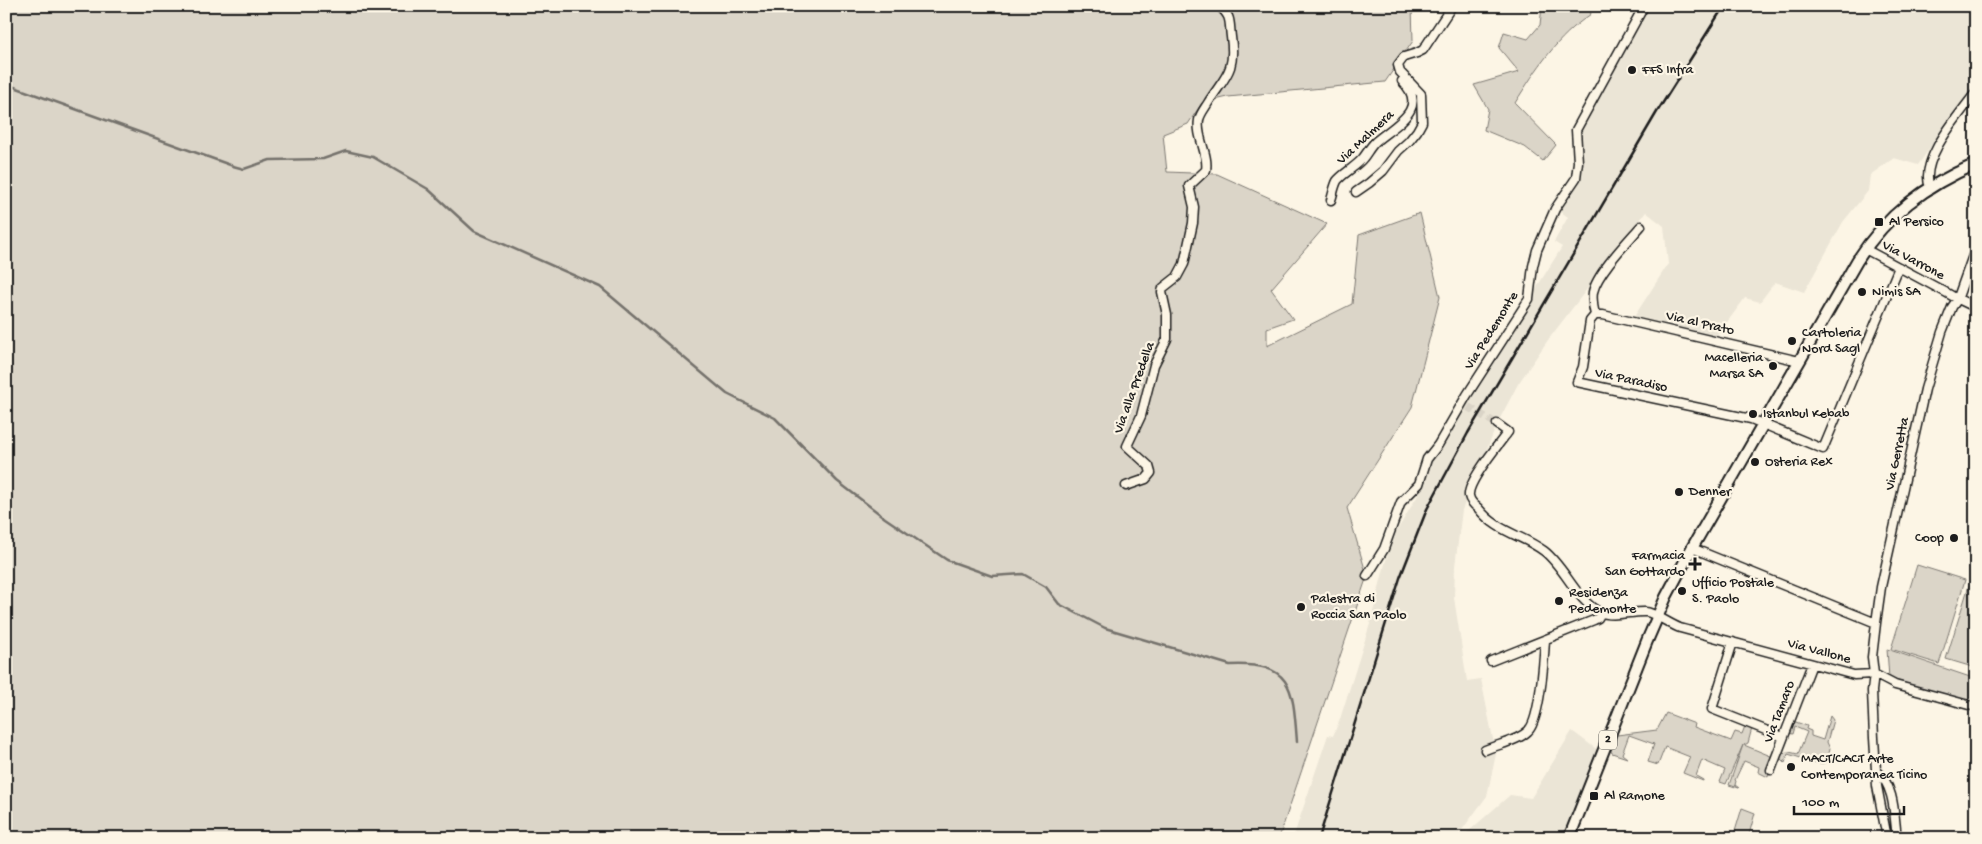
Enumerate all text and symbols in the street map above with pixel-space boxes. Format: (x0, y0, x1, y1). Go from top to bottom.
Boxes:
place label: FFS Infra (1641, 62, 1694, 79)
marker: FFS Infra (1626, 64, 1638, 76)
street label: Via Malmera (1333, 106, 1399, 170)
place label: Al Persico (1889, 214, 1944, 231)
marker: Al Persico (1873, 216, 1885, 228)
street label: Via Varrone (1878, 237, 1948, 285)
place label: Nimis SA (1872, 284, 1921, 301)
marker: Nimis SA (1856, 286, 1868, 298)
street label: Via Pedemonte (1461, 288, 1523, 374)
street label: Via al Prato (1663, 308, 1736, 340)
place label: Cartoleria Nord Sagl (1802, 325, 1863, 358)
marker: Cartoleria Nord Sagl (1786, 335, 1798, 347)
street label: Via alla Predella (1110, 339, 1160, 437)
place label: Macelleria Marsa SA (1704, 350, 1764, 383)
marker: Macelleria Marsa SA (1767, 360, 1779, 372)
street label: Via Paradiso (1592, 365, 1669, 397)
place label: Istanbul Kebab (1763, 406, 1850, 423)
marker: Istanbul Kebab (1747, 408, 1759, 420)
street label: Via Gerretta (1882, 415, 1914, 493)
place label: Osteria Rex (1765, 454, 1833, 471)
marker: Osteria Rex (1749, 456, 1761, 468)
place label: Denner (1688, 484, 1732, 501)
marker: Denner (1673, 486, 1685, 498)
place label: Coop (1915, 530, 1944, 547)
marker: Coop (1948, 532, 1960, 544)
place label: Farmacia San Gottardo (1605, 548, 1686, 581)
marker: Farmacia San Gottardo (1689, 558, 1701, 570)
place label: Ufficio Postale S. Paolo (1692, 575, 1775, 608)
place label: Residenza Pedemonte (1568, 585, 1637, 618)
marker: Ufficio Postale S. Paolo (1676, 585, 1688, 597)
place label: Palestra di Roccia San Paolo (1310, 591, 1407, 624)
marker: Residenza Pedemonte (1553, 595, 1565, 607)
marker: Palestra di Roccia San Paolo (1295, 601, 1307, 613)
street label: Via Vallone (1785, 635, 1853, 669)
street label: Via Tamaro (1760, 679, 1800, 746)
road number: 2 (1599, 730, 1617, 750)
place label: MACT/CACT Arte Contemporanea Ticino (1801, 751, 1927, 784)
marker: MACT/CACT Arte Contemporanea Ticino (1785, 761, 1797, 773)
scale bar (1794, 784, 1904, 816)
place label: Al Ramone (1604, 788, 1666, 805)
marker: Al Ramone (1588, 790, 1600, 802)
text: 100 m (1801, 794, 1840, 812)

